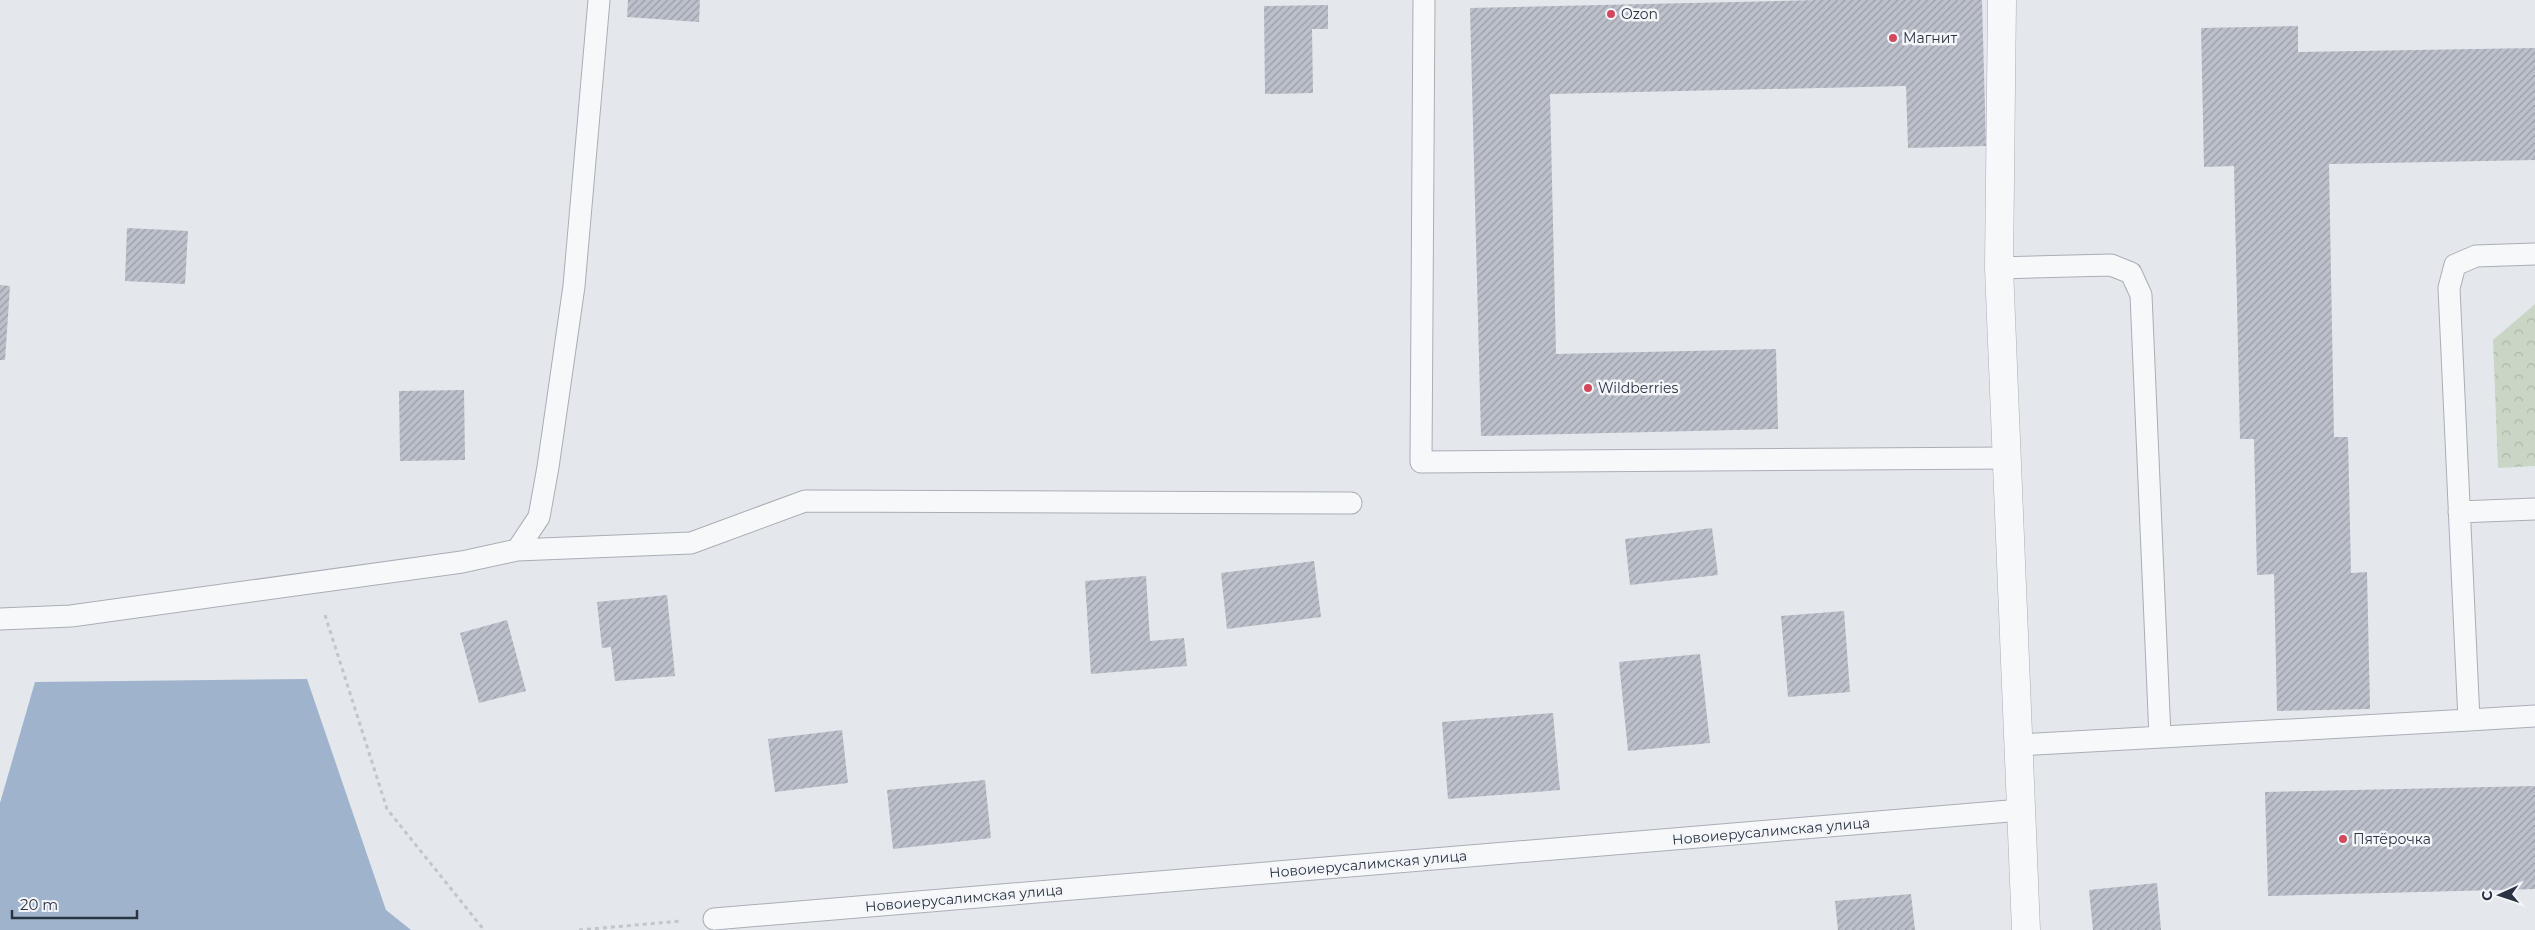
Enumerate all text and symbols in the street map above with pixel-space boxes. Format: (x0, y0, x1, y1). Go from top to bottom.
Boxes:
place label: Ozon (1621, 5, 1658, 23)
marker: Ozon (1605, 8, 1617, 20)
place label: Магнит (1903, 29, 1957, 47)
marker: Магнит (1887, 32, 1899, 44)
place label: Wildberries (1598, 379, 1679, 397)
marker: Wildberries (1582, 382, 1594, 394)
street label: Новоиерусалимская улица (1671, 813, 1871, 849)
place label: Пятёрочка (2353, 830, 2431, 848)
marker: Пятёрочка (2337, 833, 2349, 845)
street label: Новоиерусалимская улица (1268, 846, 1468, 882)
north arrow (2475, 870, 2525, 920)
street label: Новоиерусалимская улица (864, 880, 1064, 916)
scale bar (12, 888, 138, 920)
text: С (2478, 890, 2496, 901)
text: 20 m (20, 895, 58, 914)

